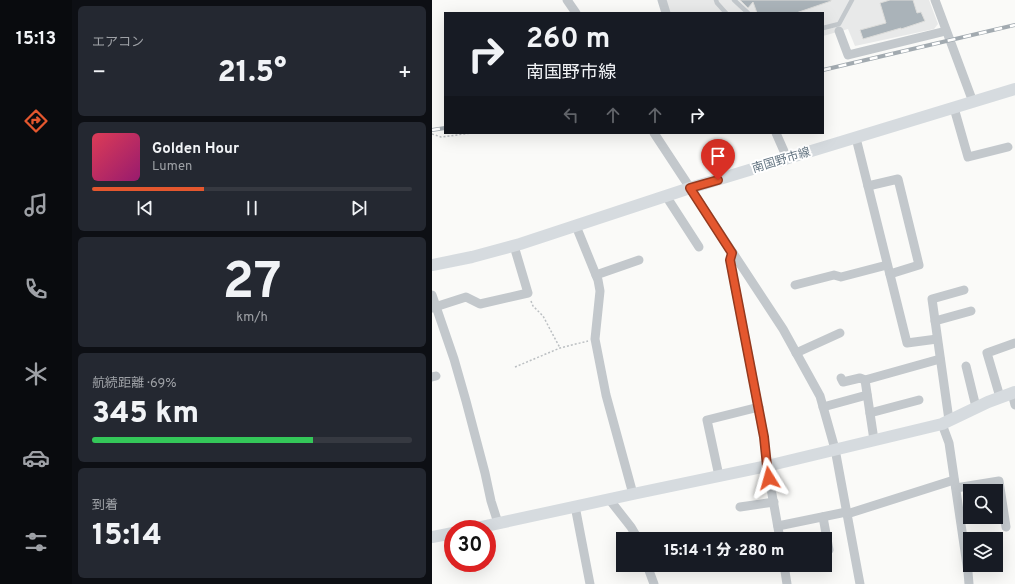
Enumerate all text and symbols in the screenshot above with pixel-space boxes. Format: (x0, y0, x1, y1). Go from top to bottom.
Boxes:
text: 260 m (526, 22, 610, 58)
text: 15:13 (16, 28, 56, 51)
icon: right (460, 28, 512, 80)
text: エアコン (92, 35, 144, 51)
text: 21.5° (217, 55, 287, 92)
text: − (92, 60, 106, 87)
text: + (398, 60, 412, 87)
text: 南国野市線 (526, 62, 616, 85)
icon: left (560, 104, 582, 126)
icon: ahead (602, 104, 624, 126)
icon: ahead (644, 104, 666, 126)
icon: right (686, 104, 708, 126)
icon: directions (22, 107, 50, 135)
pin (701, 139, 735, 180)
text: Golden Hour (152, 140, 239, 159)
icon: arrive (707, 145, 729, 167)
street label: 南国野市線 (750, 145, 812, 177)
text: Lumen (152, 159, 192, 175)
icon: music (22, 191, 50, 219)
icon: previous (134, 197, 156, 219)
icon: pause (241, 197, 263, 219)
icon: next (348, 197, 370, 219)
text: 27 (222, 251, 282, 317)
icon: phone (22, 275, 50, 303)
text: km/h (236, 310, 268, 326)
icon: climate (22, 360, 50, 388)
text: 航続距離 · 69% (92, 376, 177, 392)
text: 345 km (92, 396, 199, 433)
icon: car (22, 444, 50, 472)
position arrow (748, 457, 790, 499)
map controls (963, 484, 1003, 572)
button: search (963, 484, 1003, 524)
text: 到着 (92, 498, 118, 514)
text: 15:14 (92, 518, 162, 555)
speed limit sign: 30 (444, 520, 496, 572)
icon: filters (22, 528, 50, 556)
button: layers (963, 532, 1003, 572)
text: 15:14 · 1 分 · 280 m (664, 542, 784, 561)

